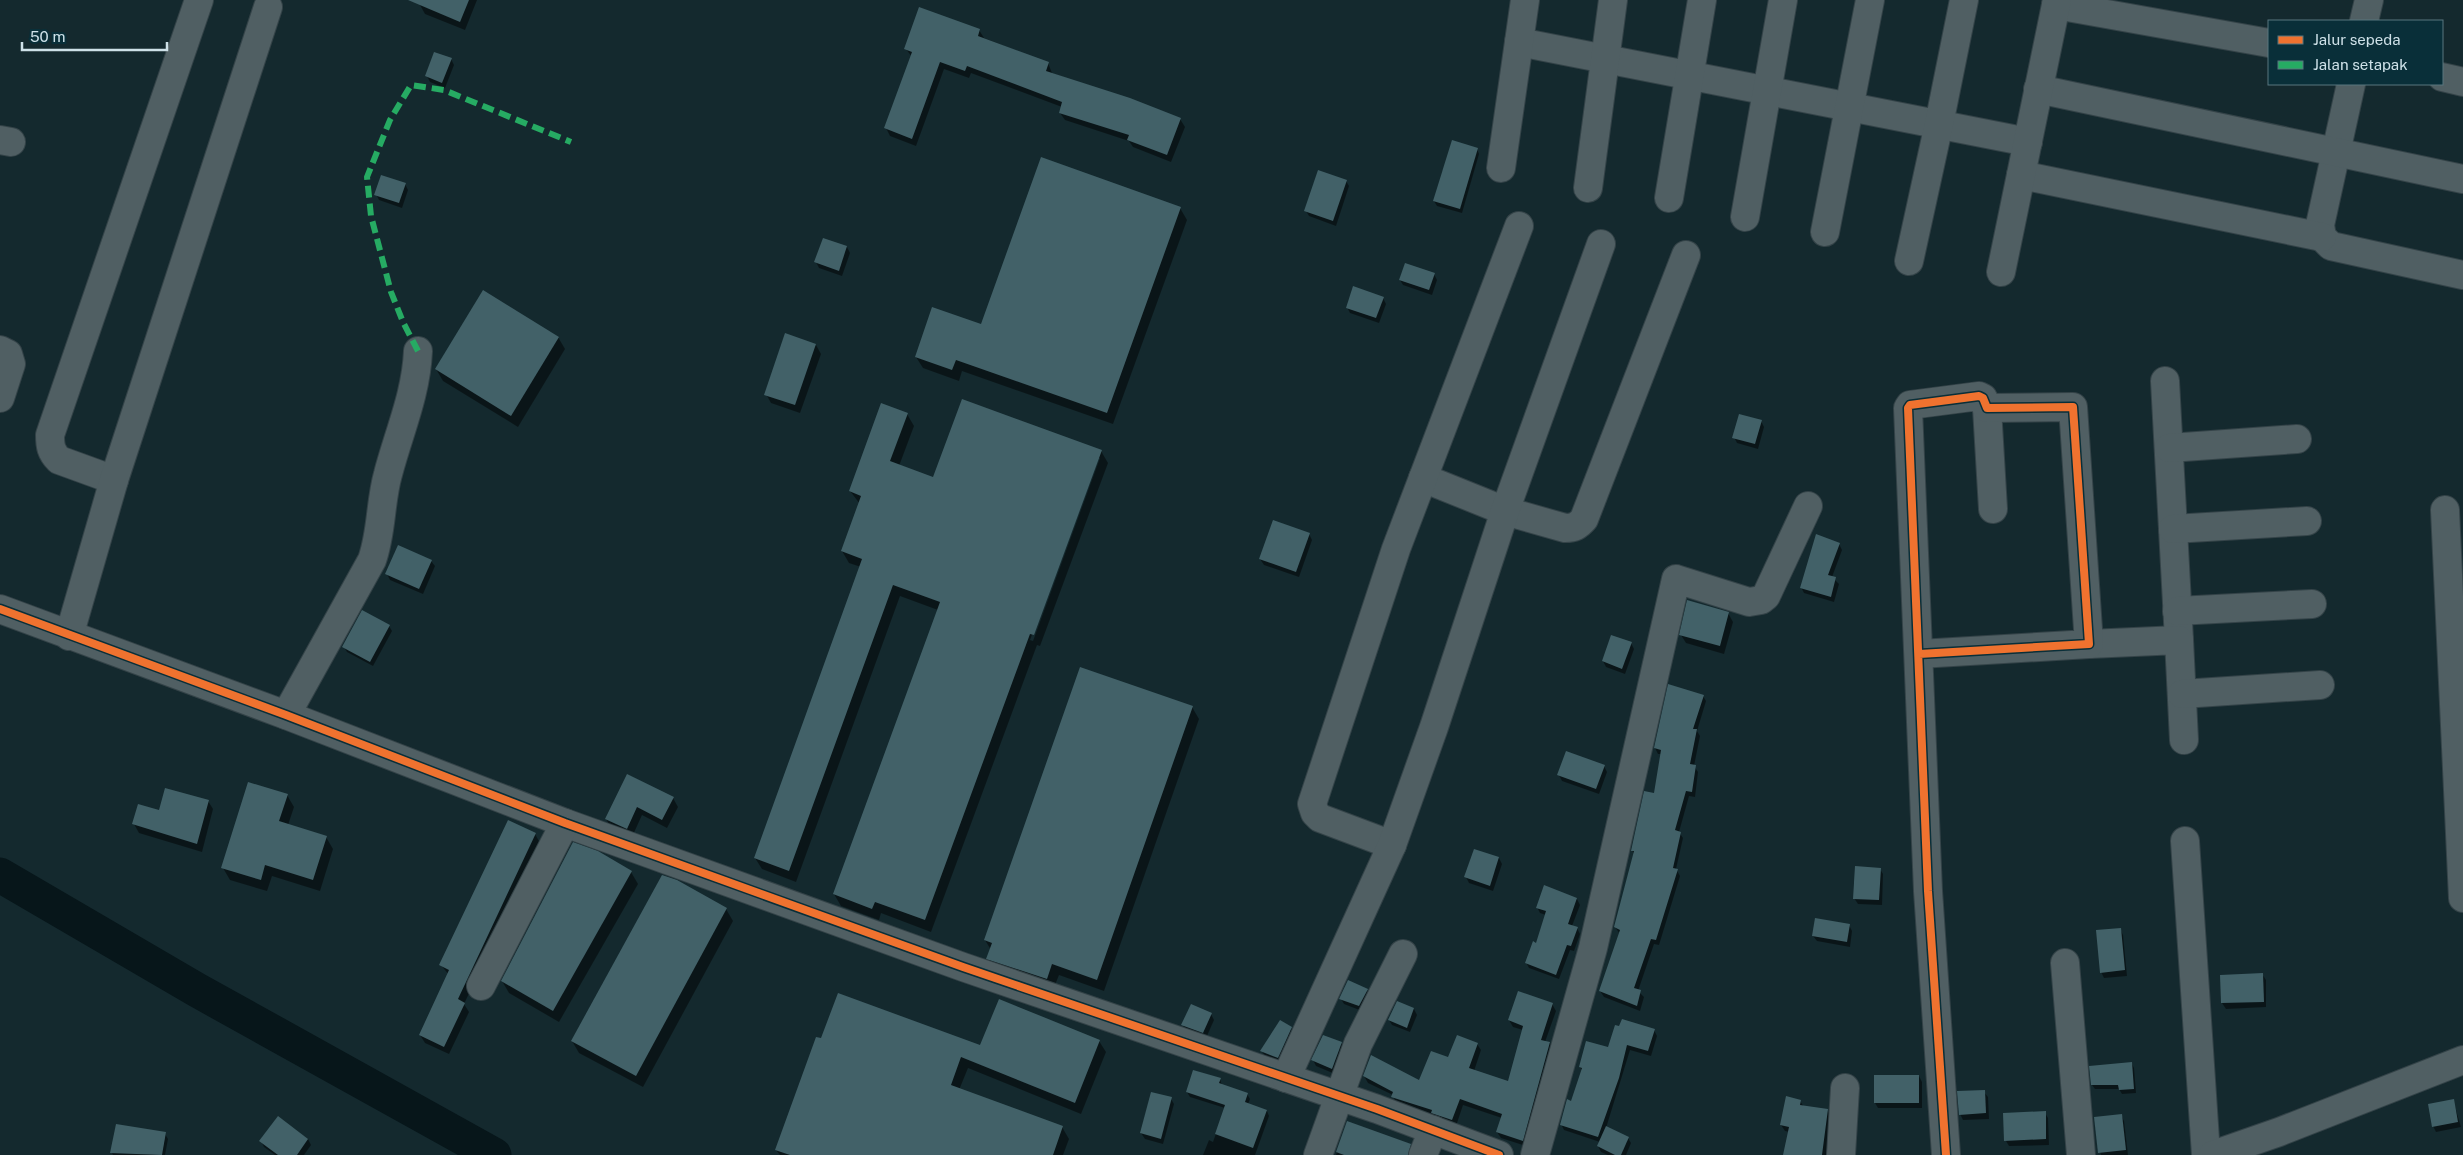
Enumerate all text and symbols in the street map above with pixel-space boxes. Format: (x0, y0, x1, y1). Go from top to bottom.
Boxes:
scale bar (22, 20, 168, 52)
legend (2268, 20, 2443, 85)
text: 50 m (30, 28, 65, 45)
text: Jalur sepeda (2313, 31, 2401, 48)
text: Jalan setapak (2313, 56, 2408, 73)

